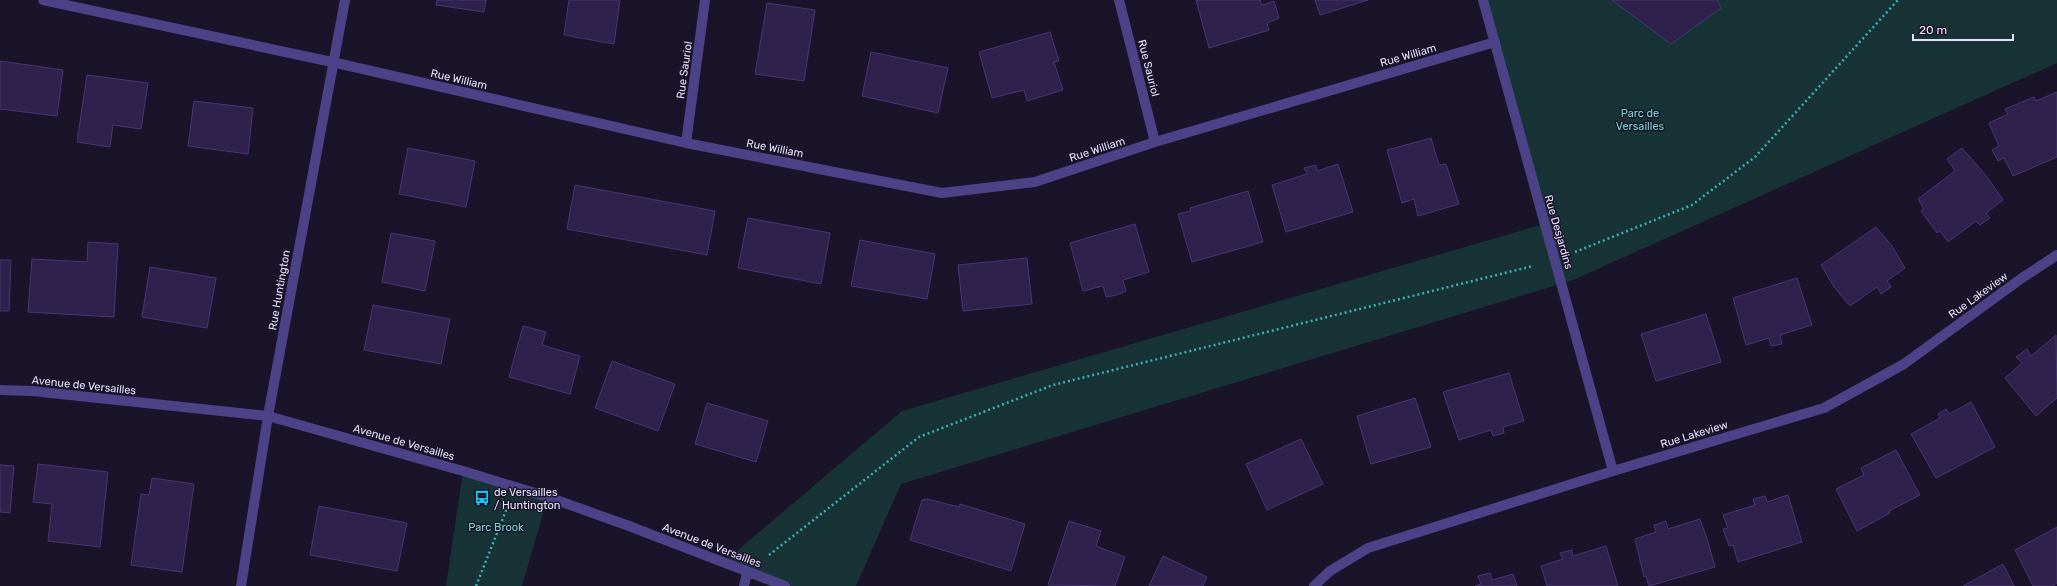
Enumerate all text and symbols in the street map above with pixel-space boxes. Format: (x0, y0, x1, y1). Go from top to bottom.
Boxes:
scale bar (1913, 16, 2013, 42)
text: 20 m (1919, 23, 1947, 37)
street label: Rue Sauriol (1135, 38, 1162, 98)
street label: Rue Sauriol (674, 40, 695, 100)
street label: Rue William (1379, 41, 1438, 70)
street label: Rue William (429, 67, 489, 92)
park label: Parc de Versailles (1616, 107, 1665, 133)
street label: Rue William (1068, 134, 1127, 165)
street label: Rue William (745, 137, 805, 160)
street label: Rue Desjardins (1542, 194, 1575, 271)
street label: Rue Huntington (266, 249, 293, 331)
street label: Rue Lakeview (1946, 269, 2011, 321)
street label: Avenue de Versailles (31, 374, 137, 397)
street label: Rue Lakeview (1659, 418, 1730, 451)
street label: Avenue de Versailles (352, 422, 456, 463)
place label: de Versailles / Huntington (494, 486, 561, 512)
bus stop icon: de Versailles / Huntington (473, 489, 491, 507)
park label: Parc Brook (468, 521, 524, 534)
street label: Avenue de Versailles (661, 521, 763, 570)

